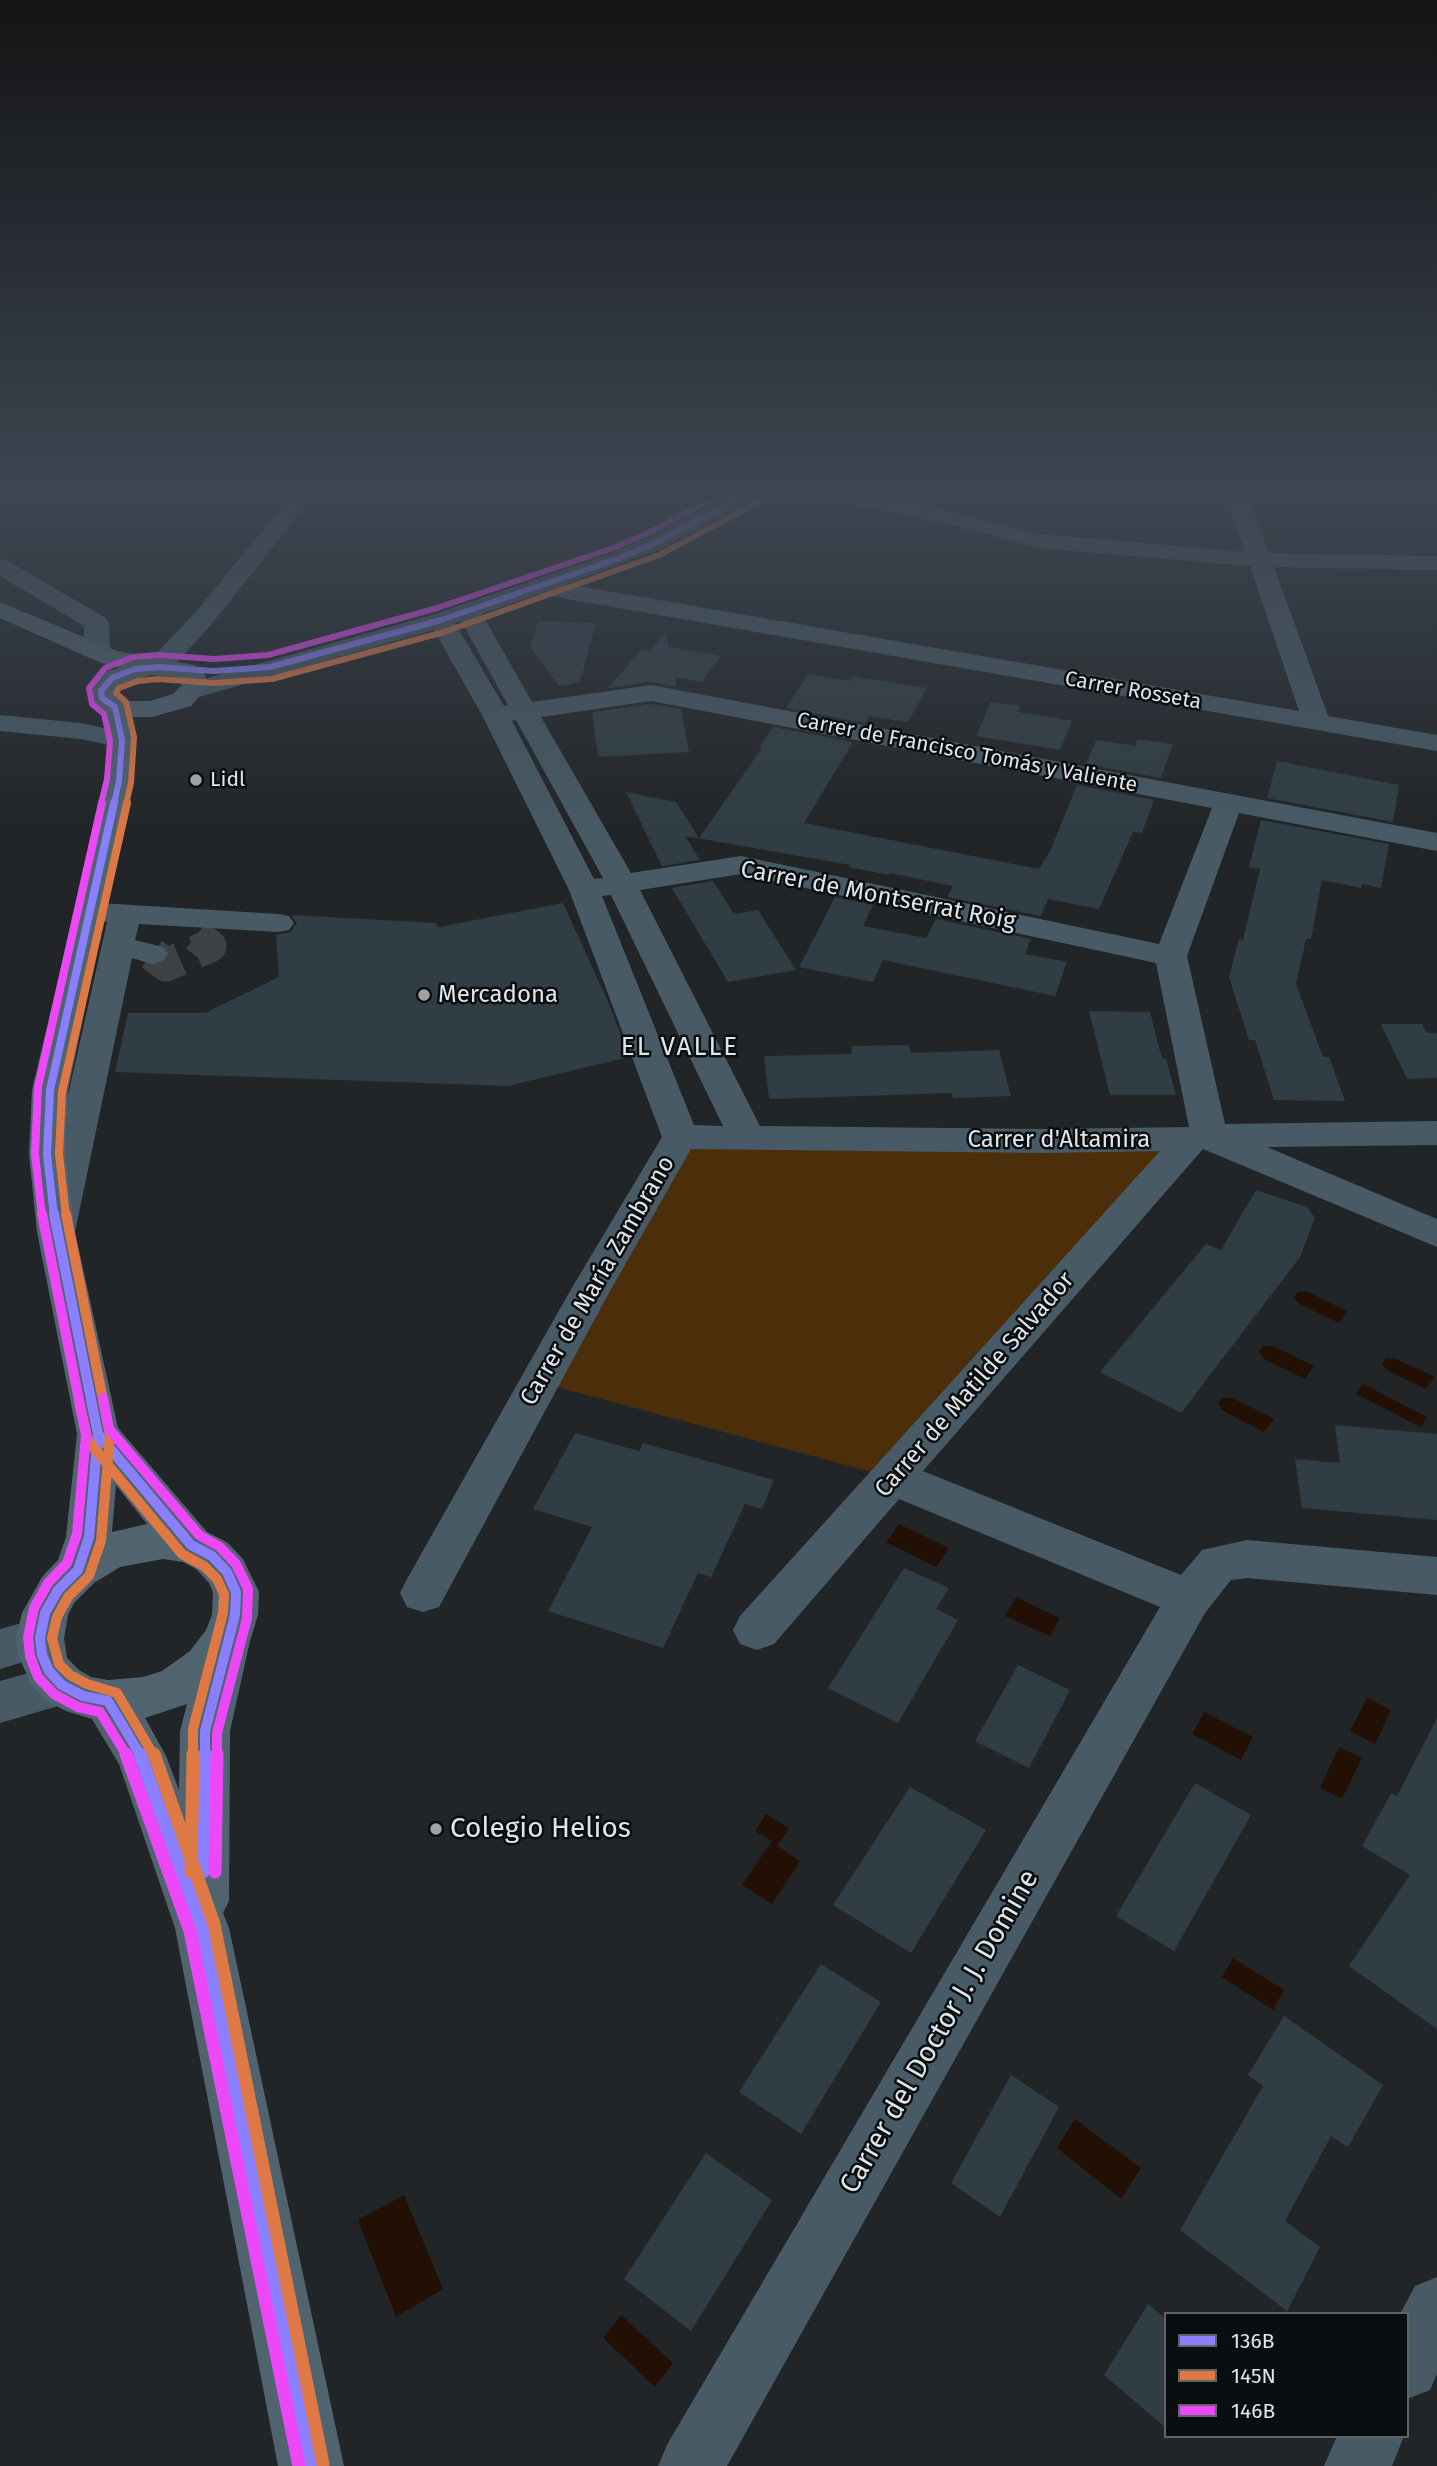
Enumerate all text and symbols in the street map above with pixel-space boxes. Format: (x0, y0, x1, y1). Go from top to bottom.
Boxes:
street label: Carrer Rosseta (1063, 667, 1203, 715)
street label: Carrer de Francisco Tomás y Valiente (795, 708, 1139, 798)
place label: Lidl (210, 767, 245, 793)
marker: Lidl (188, 772, 204, 788)
street label: Carrer de Montserrat Roig (738, 855, 1018, 937)
place label: Mercadona (438, 981, 558, 1009)
marker: Mercadona (416, 987, 432, 1003)
district label: EL VALLE (622, 1032, 738, 1064)
street label: Carrer d'Altamira (968, 1126, 1150, 1154)
street label: Carrer de María Zambrano (515, 1151, 681, 1411)
street label: Carrer de Matilde Salvador (869, 1266, 1081, 1504)
place label: Colegio Helios (450, 1812, 631, 1846)
marker: Colegio Helios (428, 1821, 444, 1837)
street label: Carrer del Doctor J. J. Domine (833, 1864, 1047, 2200)
legend (1164, 2312, 1409, 2438)
text: 136B (1231, 2328, 1275, 2354)
text: 145N (1231, 2363, 1276, 2389)
text: 146B (1231, 2398, 1275, 2424)

